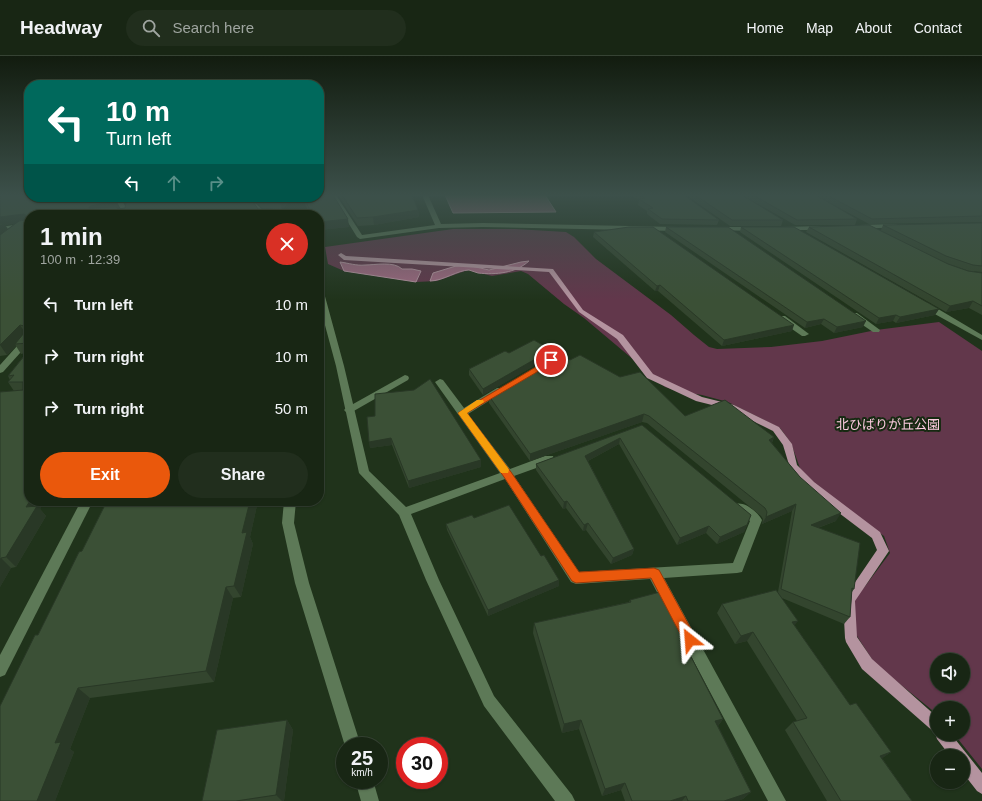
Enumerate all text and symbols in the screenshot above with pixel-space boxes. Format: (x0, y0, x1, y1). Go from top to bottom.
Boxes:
search box (126, 10, 406, 46)
text: Headway (20, 17, 102, 38)
icon: search (140, 17, 162, 39)
text: Search here (172, 19, 254, 36)
text: Home (747, 20, 784, 36)
text: Map (806, 20, 833, 36)
text: About (855, 20, 892, 36)
text: Contact (914, 20, 962, 36)
icon: left (40, 96, 92, 148)
text: 10 m (106, 96, 170, 127)
text: Turn left (106, 129, 171, 149)
icon: left (121, 172, 143, 194)
icon: ahead (163, 172, 185, 194)
icon: right (205, 172, 227, 194)
text: 1 min (40, 223, 103, 250)
button: close (266, 223, 308, 265)
text: 100 m · 12:39 (40, 252, 120, 267)
icon: left (40, 293, 62, 315)
text: Turn left (74, 296, 133, 313)
text: 10 m (275, 296, 308, 313)
pin (534, 343, 568, 377)
icon: right (40, 345, 62, 367)
text: Turn right (74, 348, 144, 365)
text: 10 m (275, 348, 308, 365)
icon: arrive (540, 349, 562, 371)
icon: right (40, 397, 62, 419)
text: Turn right (74, 400, 144, 417)
text: 50 m (275, 400, 308, 417)
park label: 北ひばりが丘公園 (836, 417, 940, 432)
button: Exit (40, 452, 170, 498)
button: Share (178, 452, 308, 498)
position arrow (669, 619, 711, 661)
map controls (930, 653, 970, 789)
button: sound (930, 653, 970, 693)
button: + (930, 701, 970, 741)
speed limit sign: 30 (396, 737, 448, 789)
text: 25 (351, 747, 373, 769)
button: − (930, 749, 970, 789)
text: km/h (351, 767, 373, 778)

